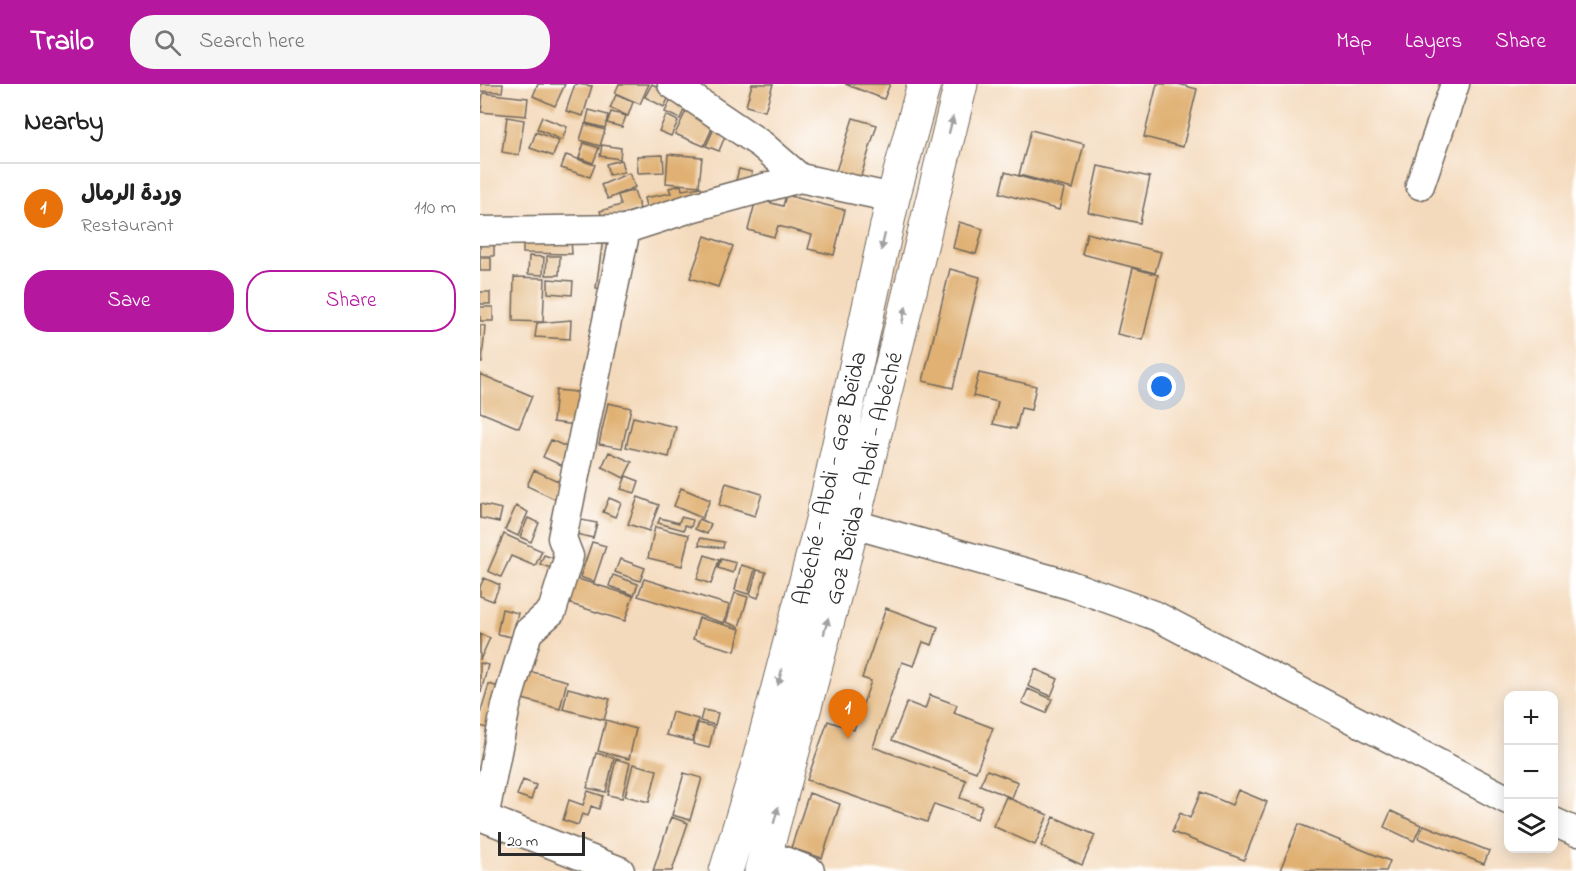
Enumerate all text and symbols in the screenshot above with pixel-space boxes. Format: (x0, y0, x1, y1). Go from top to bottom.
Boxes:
search box (130, 15, 550, 69)
text: Trailo (30, 22, 94, 63)
icon: search (151, 26, 184, 59)
text: Search here (199, 26, 305, 58)
text: Map (1336, 27, 1372, 57)
text: Layers (1405, 27, 1462, 57)
text: Share (1495, 27, 1546, 57)
text: Nearby (24, 104, 103, 142)
one-way arrow (946, 116, 956, 134)
text: وردة الرمال (81, 179, 182, 211)
text: 1 (40, 194, 47, 223)
text: 110 m (414, 194, 456, 223)
text: Restaurant (81, 212, 174, 241)
one-way arrow (878, 233, 888, 251)
button: Save (24, 270, 234, 332)
button: Share (246, 270, 456, 332)
one-way arrow (899, 305, 909, 324)
street label: Abéché - Abdi - Goz Beïda (785, 348, 878, 609)
street label: Goz Beïda - Abdi - Abéché (817, 348, 914, 609)
your location (1147, 372, 1176, 401)
one-way arrow (822, 617, 832, 635)
one-way arrow (775, 668, 785, 686)
pin: 1 (828, 690, 868, 739)
map controls (1504, 691, 1558, 853)
button: + (1504, 691, 1558, 745)
button: − (1504, 745, 1558, 799)
button: layers (1504, 799, 1558, 853)
one-way arrow (772, 805, 782, 824)
scale bar (498, 829, 585, 856)
text: 20 m (507, 830, 538, 854)

